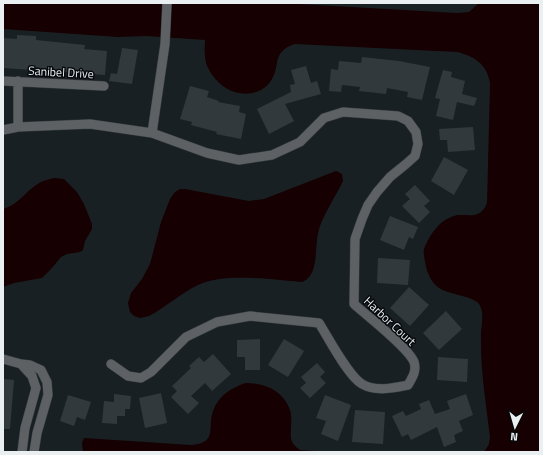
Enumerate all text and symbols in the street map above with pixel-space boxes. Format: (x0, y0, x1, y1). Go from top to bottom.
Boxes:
street label: Sanibel Drive (28, 61, 94, 83)
street label: Harbor Court (360, 292, 421, 351)
north arrow (495, 407, 535, 447)
text: N (510, 429, 519, 445)

